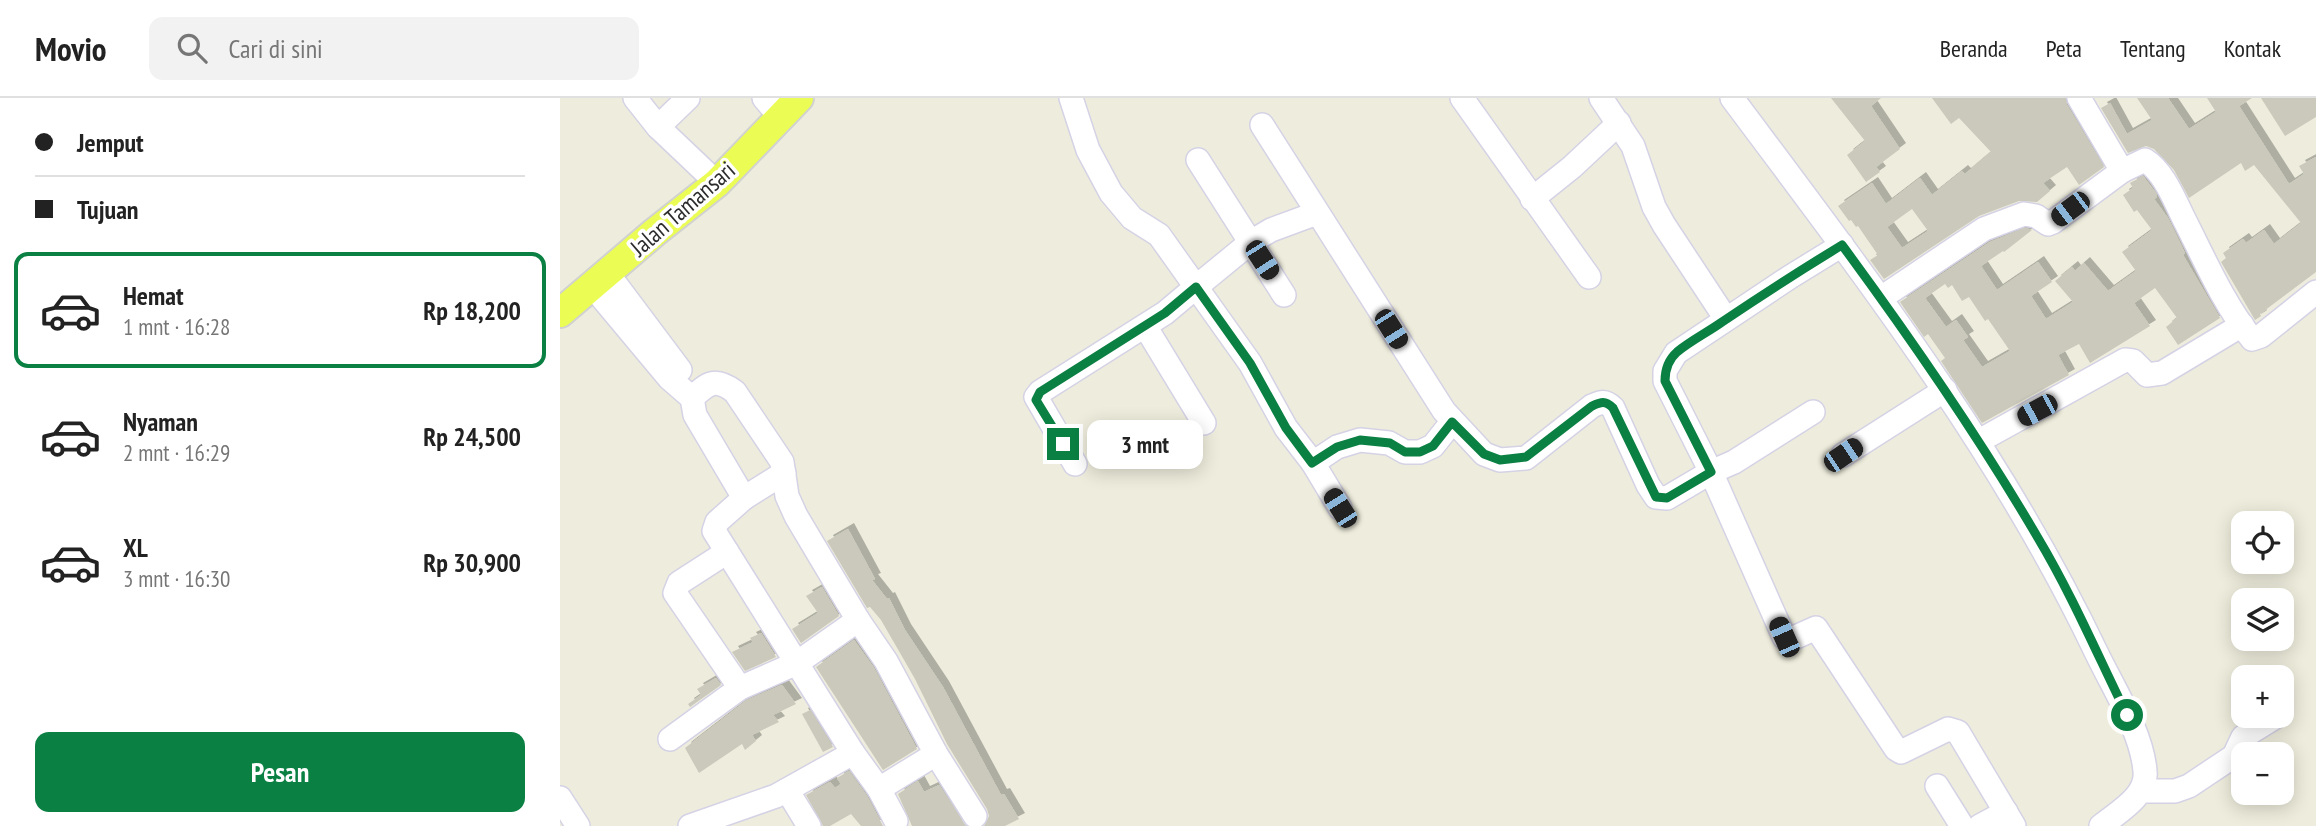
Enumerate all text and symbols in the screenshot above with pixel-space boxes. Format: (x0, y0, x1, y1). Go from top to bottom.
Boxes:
search box (149, 17, 639, 80)
text: Movio (35, 27, 107, 70)
icon: search (173, 29, 211, 67)
text: Cari di sini (229, 32, 323, 65)
text: Beranda (1940, 33, 2008, 64)
text: Peta (2046, 33, 2082, 64)
text: Tentang (2120, 33, 2186, 64)
text: Kontak (2224, 33, 2281, 64)
text: Jemput (77, 126, 144, 159)
street label: Jalan Tamansari (623, 155, 742, 263)
car (2047, 188, 2094, 230)
text: Tujuan (77, 193, 139, 226)
car (1242, 237, 1283, 283)
icon: car (39, 279, 102, 342)
text: Hemat (123, 279, 184, 312)
text: Rp 18,200 (423, 294, 521, 327)
car (1371, 306, 1412, 352)
text: 1 mnt · 16:28 (123, 312, 230, 341)
car (2014, 391, 2061, 429)
icon: car (39, 405, 102, 468)
text: Nyaman (123, 405, 198, 438)
text: Rp 24,500 (423, 420, 521, 453)
callout: 3 mnt (1088, 420, 1203, 468)
route end (1047, 428, 1079, 460)
text: 3 mnt (1121, 430, 1169, 459)
car (1820, 435, 1867, 475)
text: 2 mnt · 16:29 (123, 438, 230, 467)
car (1320, 485, 1361, 531)
map controls (2231, 511, 2294, 805)
button: locate (2231, 511, 2294, 574)
icon: car (39, 531, 102, 594)
text: XL (123, 531, 148, 564)
text: Rp 30,900 (423, 546, 521, 579)
text: 3 mnt · 16:30 (123, 564, 230, 593)
button: layers (2231, 588, 2294, 651)
car (1766, 614, 1803, 660)
button: + (2231, 665, 2294, 728)
route start (2111, 699, 2143, 731)
button: Pesan (35, 732, 525, 812)
button: − (2231, 742, 2294, 805)

